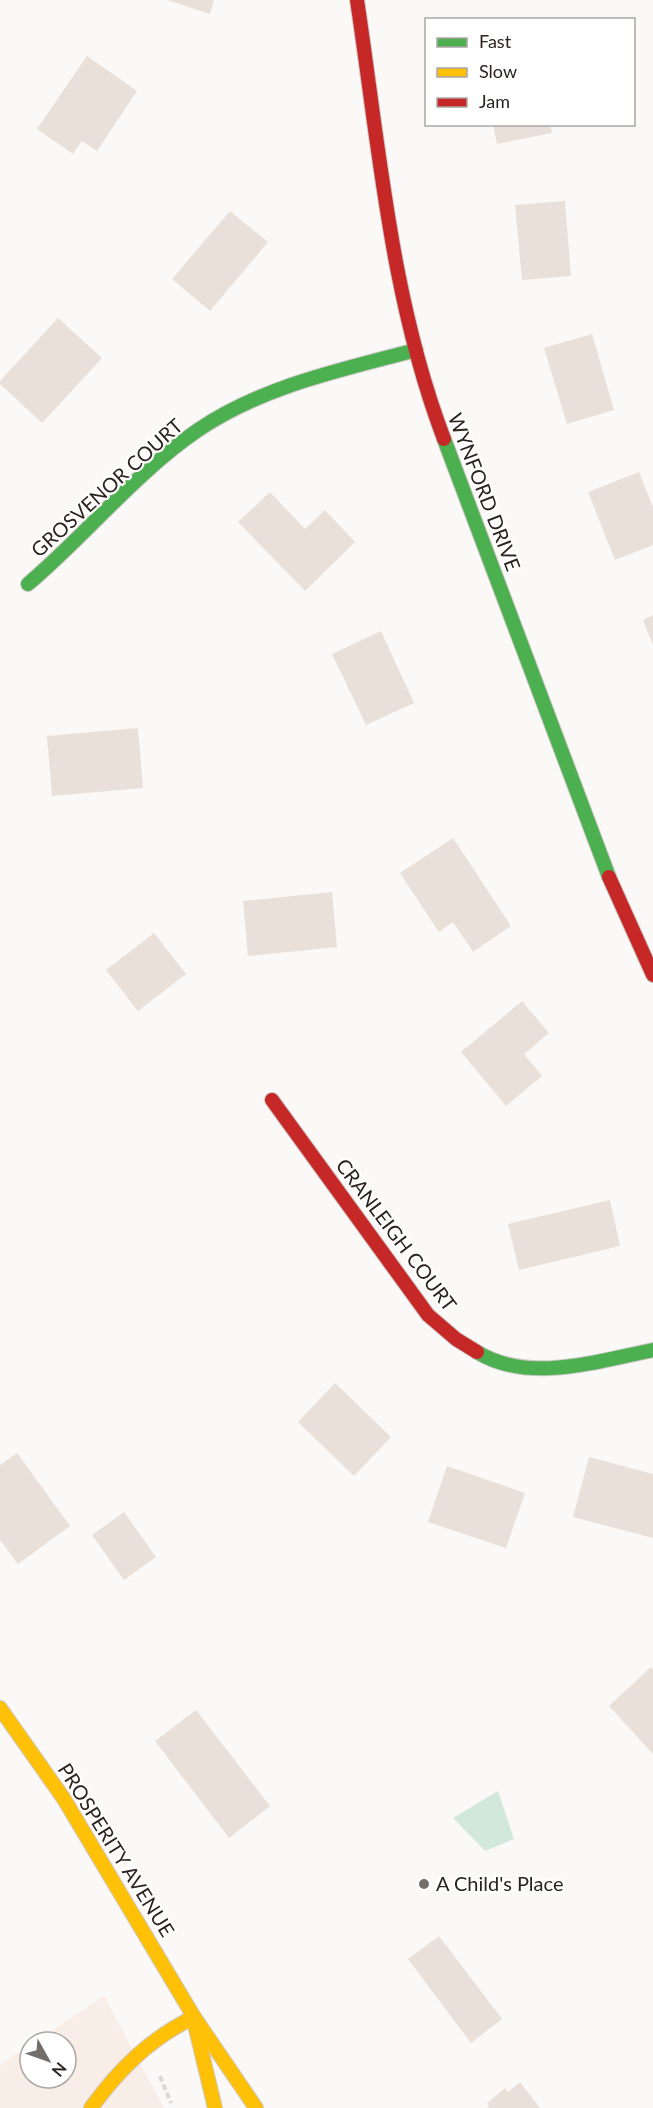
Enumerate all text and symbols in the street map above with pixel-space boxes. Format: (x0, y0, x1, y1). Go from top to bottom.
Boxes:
legend (425, 18, 635, 126)
text: Fast (479, 30, 512, 52)
text: Slow (479, 60, 517, 82)
text: Jam (479, 90, 510, 112)
street label: WYNFORD DRIVE (444, 409, 526, 574)
street label: GROSVENOR COURT (26, 413, 187, 562)
street label: CRANLEIGH COURT (332, 1153, 462, 1316)
street label: PROSPERITY AVENUE (54, 1758, 180, 1941)
place label: A Child's Place (436, 1871, 563, 1895)
marker: A Child's Place (417, 1877, 431, 1891)
north arrow (18, 2030, 78, 2090)
text: N (49, 2059, 71, 2081)

